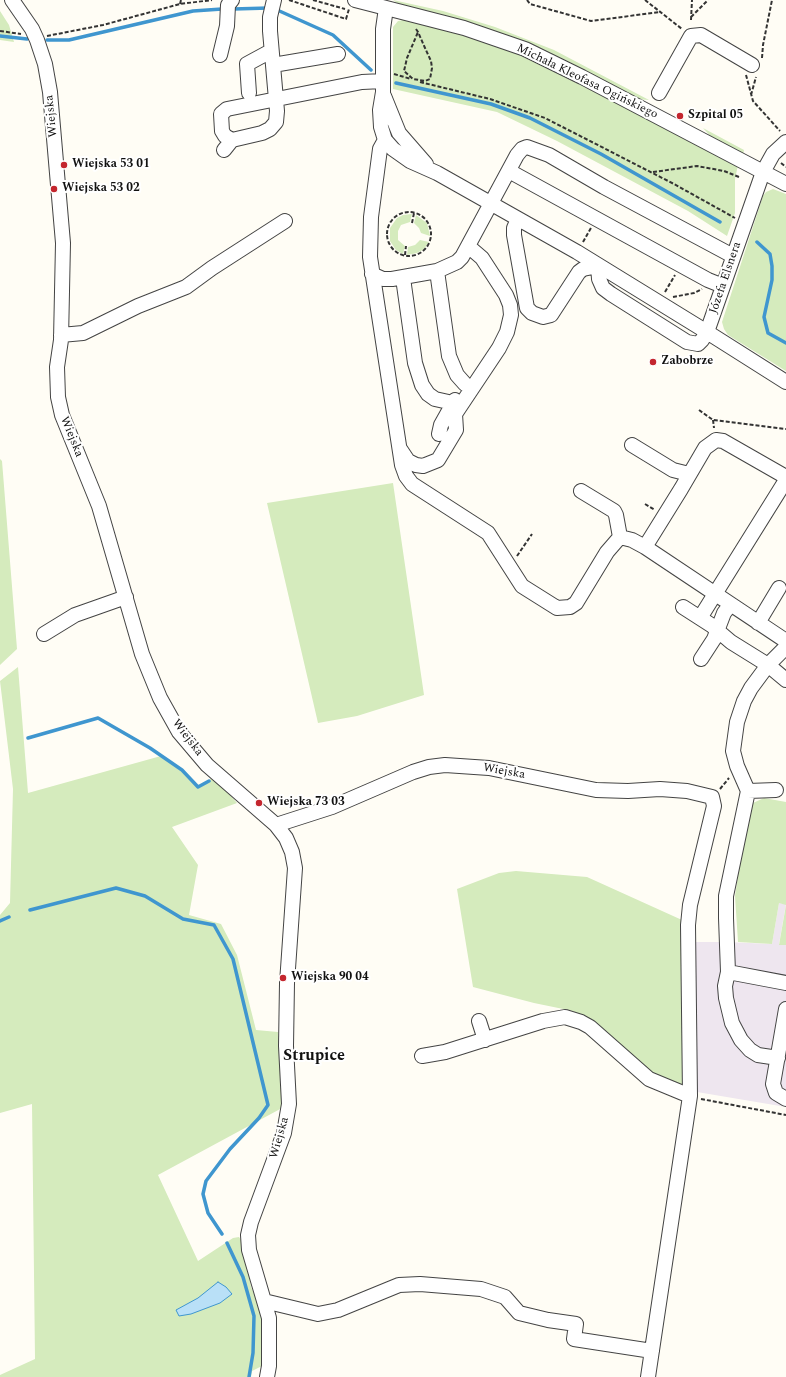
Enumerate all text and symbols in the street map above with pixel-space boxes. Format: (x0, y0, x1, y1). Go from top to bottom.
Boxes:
street label: Michała Kleofasa Ogińskiego (514, 41, 660, 123)
street label: Wiejska (43, 94, 61, 138)
place label: Szpital 05 (688, 109, 743, 123)
marker: Szpital 05 (675, 111, 685, 121)
place label: Wiejska 53 01 (72, 158, 150, 172)
marker: Wiejska 53 01 (59, 160, 69, 170)
place label: Wiejska 53 02 (62, 182, 140, 196)
marker: Wiejska 53 02 (49, 184, 59, 194)
street label: Józefa Elsnera (707, 240, 745, 316)
place label: Zabobrze (661, 355, 713, 369)
marker: Zabobrze (648, 357, 658, 367)
street label: Wiejska (56, 415, 86, 459)
street label: Wiejska (168, 717, 206, 759)
street label: Wiejska (482, 761, 526, 783)
place label: Wiejska 73 03 (267, 796, 345, 810)
marker: Wiejska 73 03 (254, 798, 264, 808)
place label: Wiejska 90 04 (291, 971, 369, 985)
marker: Wiejska 90 04 (278, 973, 288, 983)
district label: Strupice (283, 1047, 345, 1067)
street label: Wiejska (267, 1116, 293, 1160)

